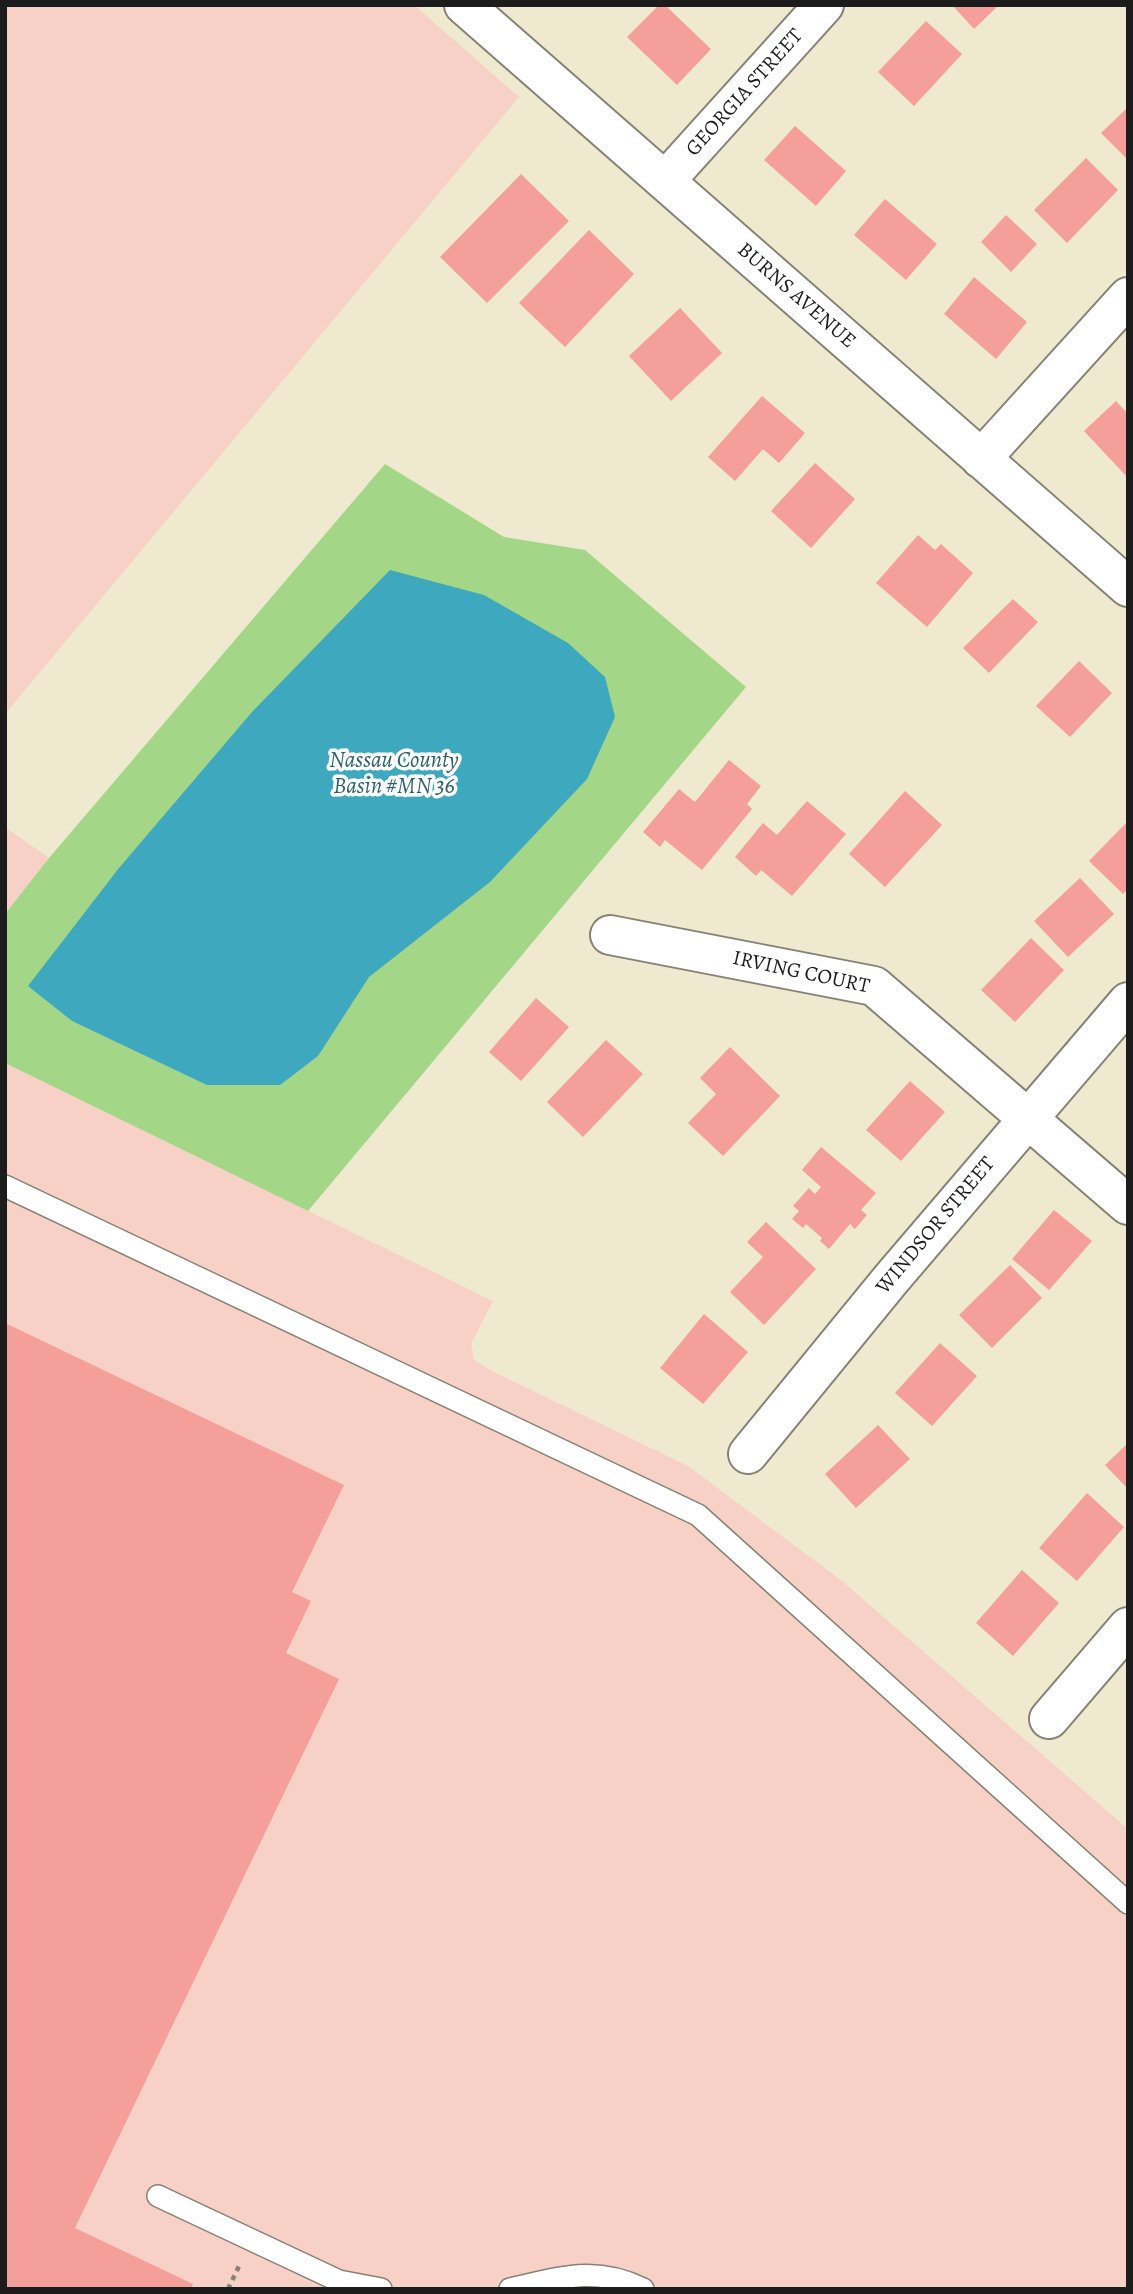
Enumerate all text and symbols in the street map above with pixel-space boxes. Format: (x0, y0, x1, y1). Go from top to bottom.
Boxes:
street label: GEORGIA STREET (681, 24, 809, 162)
street label: BURNS AVENUE (732, 238, 860, 354)
water label: Nassau County Basin #MN 36 (329, 747, 459, 801)
street label: IRVING COURT (730, 946, 872, 1000)
street label: WINDSOR STREET (871, 1152, 1001, 1300)

